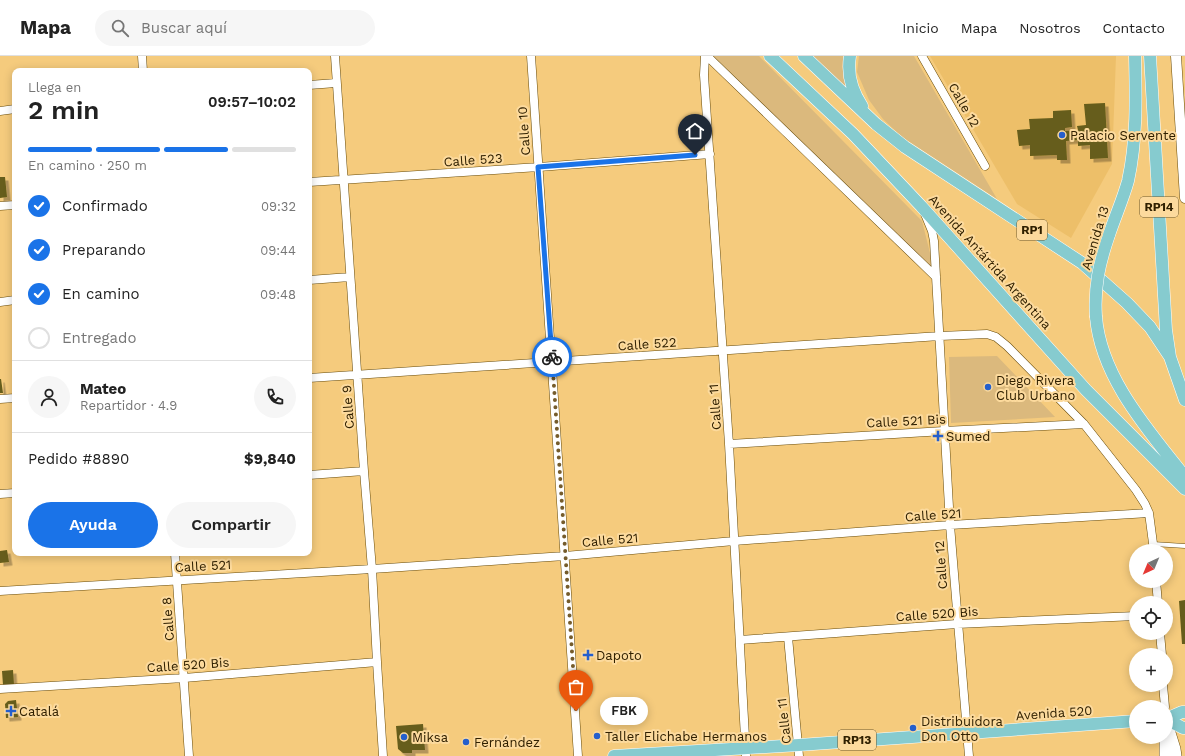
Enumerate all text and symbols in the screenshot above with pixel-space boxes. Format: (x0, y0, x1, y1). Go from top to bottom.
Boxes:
search box (95, 10, 375, 46)
text: Mapa (20, 16, 71, 39)
icon: search (109, 17, 131, 39)
text: Buscar aquí (141, 19, 227, 37)
text: Inicio (902, 20, 939, 36)
text: Mapa (961, 20, 997, 36)
text: Nosotros (1019, 20, 1081, 36)
text: Contacto (1103, 20, 1165, 36)
text: Llega en (28, 80, 81, 95)
street label: Calle 12 (945, 80, 983, 130)
text: 09:57–10:02 (208, 93, 296, 111)
text: 2 min (28, 95, 99, 125)
street label: Calle 10 (515, 106, 533, 156)
pin (678, 114, 712, 155)
icon: home (684, 120, 706, 142)
place label: Palacio Servente (1070, 128, 1176, 143)
marker: Palacio Servente (1057, 130, 1067, 140)
street label: Calle 523 (443, 150, 503, 170)
text: En camino · 250 m (28, 158, 147, 173)
street label: Avenida Antártida Argentina (926, 192, 1055, 333)
icon: check (28, 195, 50, 217)
text: Confirmado (62, 197, 148, 215)
road number: RP14 (1140, 197, 1178, 217)
text: 09:32 (261, 199, 296, 214)
street label: Avenida 13 (1078, 204, 1112, 272)
road number: RP1 (1017, 220, 1047, 240)
icon: check (28, 239, 50, 261)
text: Preparando (62, 241, 146, 259)
text: 09:44 (260, 243, 296, 258)
icon: check (28, 283, 50, 305)
text: En camino (62, 285, 139, 303)
text: 09:48 (260, 287, 296, 302)
text: Entregado (62, 329, 136, 347)
street label: Calle 522 (617, 334, 677, 354)
courier (532, 337, 572, 377)
icon: bike (541, 346, 563, 368)
place label: Diego Rivera Club Urbano (996, 373, 1076, 403)
button: person (28, 376, 70, 418)
button: phone (254, 376, 296, 418)
text: Mateo (80, 380, 126, 398)
marker: Diego Rivera Club Urbano (983, 382, 993, 392)
street label: Calle 9 (339, 384, 357, 430)
street label: Calle 11 (706, 384, 724, 430)
text: Repartidor · 4.9 (80, 398, 177, 413)
street label: Calle 521 Bis (866, 411, 946, 431)
place label: Sumed (946, 429, 990, 444)
marker: Sumed (933, 431, 943, 441)
text: Pedido #8890 (28, 450, 129, 468)
text: $9,840 (244, 450, 296, 468)
button: Ayuda (28, 502, 158, 548)
button: Compartir (166, 502, 296, 548)
street label: Calle 521 (904, 506, 962, 524)
street label: Calle 521 (581, 530, 639, 550)
street label: Calle 12 (932, 540, 950, 590)
north arrow (1129, 544, 1173, 588)
map controls (1129, 544, 1173, 744)
street label: Calle 521 (174, 557, 232, 575)
street label: Calle 8 (159, 596, 177, 642)
button: locate (1129, 596, 1173, 640)
street label: Calle 520 Bis (895, 604, 979, 624)
place label: Dapoto (596, 648, 642, 663)
button: + (1129, 648, 1173, 692)
marker: Dapoto (583, 650, 593, 660)
street label: Calle 520 Bis (146, 655, 230, 675)
pin (559, 670, 593, 711)
icon: bag (565, 676, 587, 698)
callout: FBK (600, 697, 648, 725)
street label: Calle 11 (774, 697, 794, 745)
button: − (1129, 700, 1173, 744)
text: FBK (611, 703, 637, 718)
street label: Avenida 520 (1015, 703, 1093, 723)
place label: Catalá (19, 704, 60, 719)
marker: Catalá (6, 706, 16, 716)
place label: Distribuidora Don Otto (921, 714, 1004, 744)
marker: Distribuidora Don Otto (908, 723, 918, 733)
place label: Taller Elichabe Hermanos (605, 729, 767, 744)
place label: Miksa (412, 730, 449, 745)
road number: RP13 (838, 730, 876, 750)
marker: Taller Elichabe Hermanos (592, 731, 602, 741)
marker: Miksa (399, 732, 409, 742)
place label: Fernández (474, 735, 540, 750)
marker: Fernández (461, 737, 471, 747)

